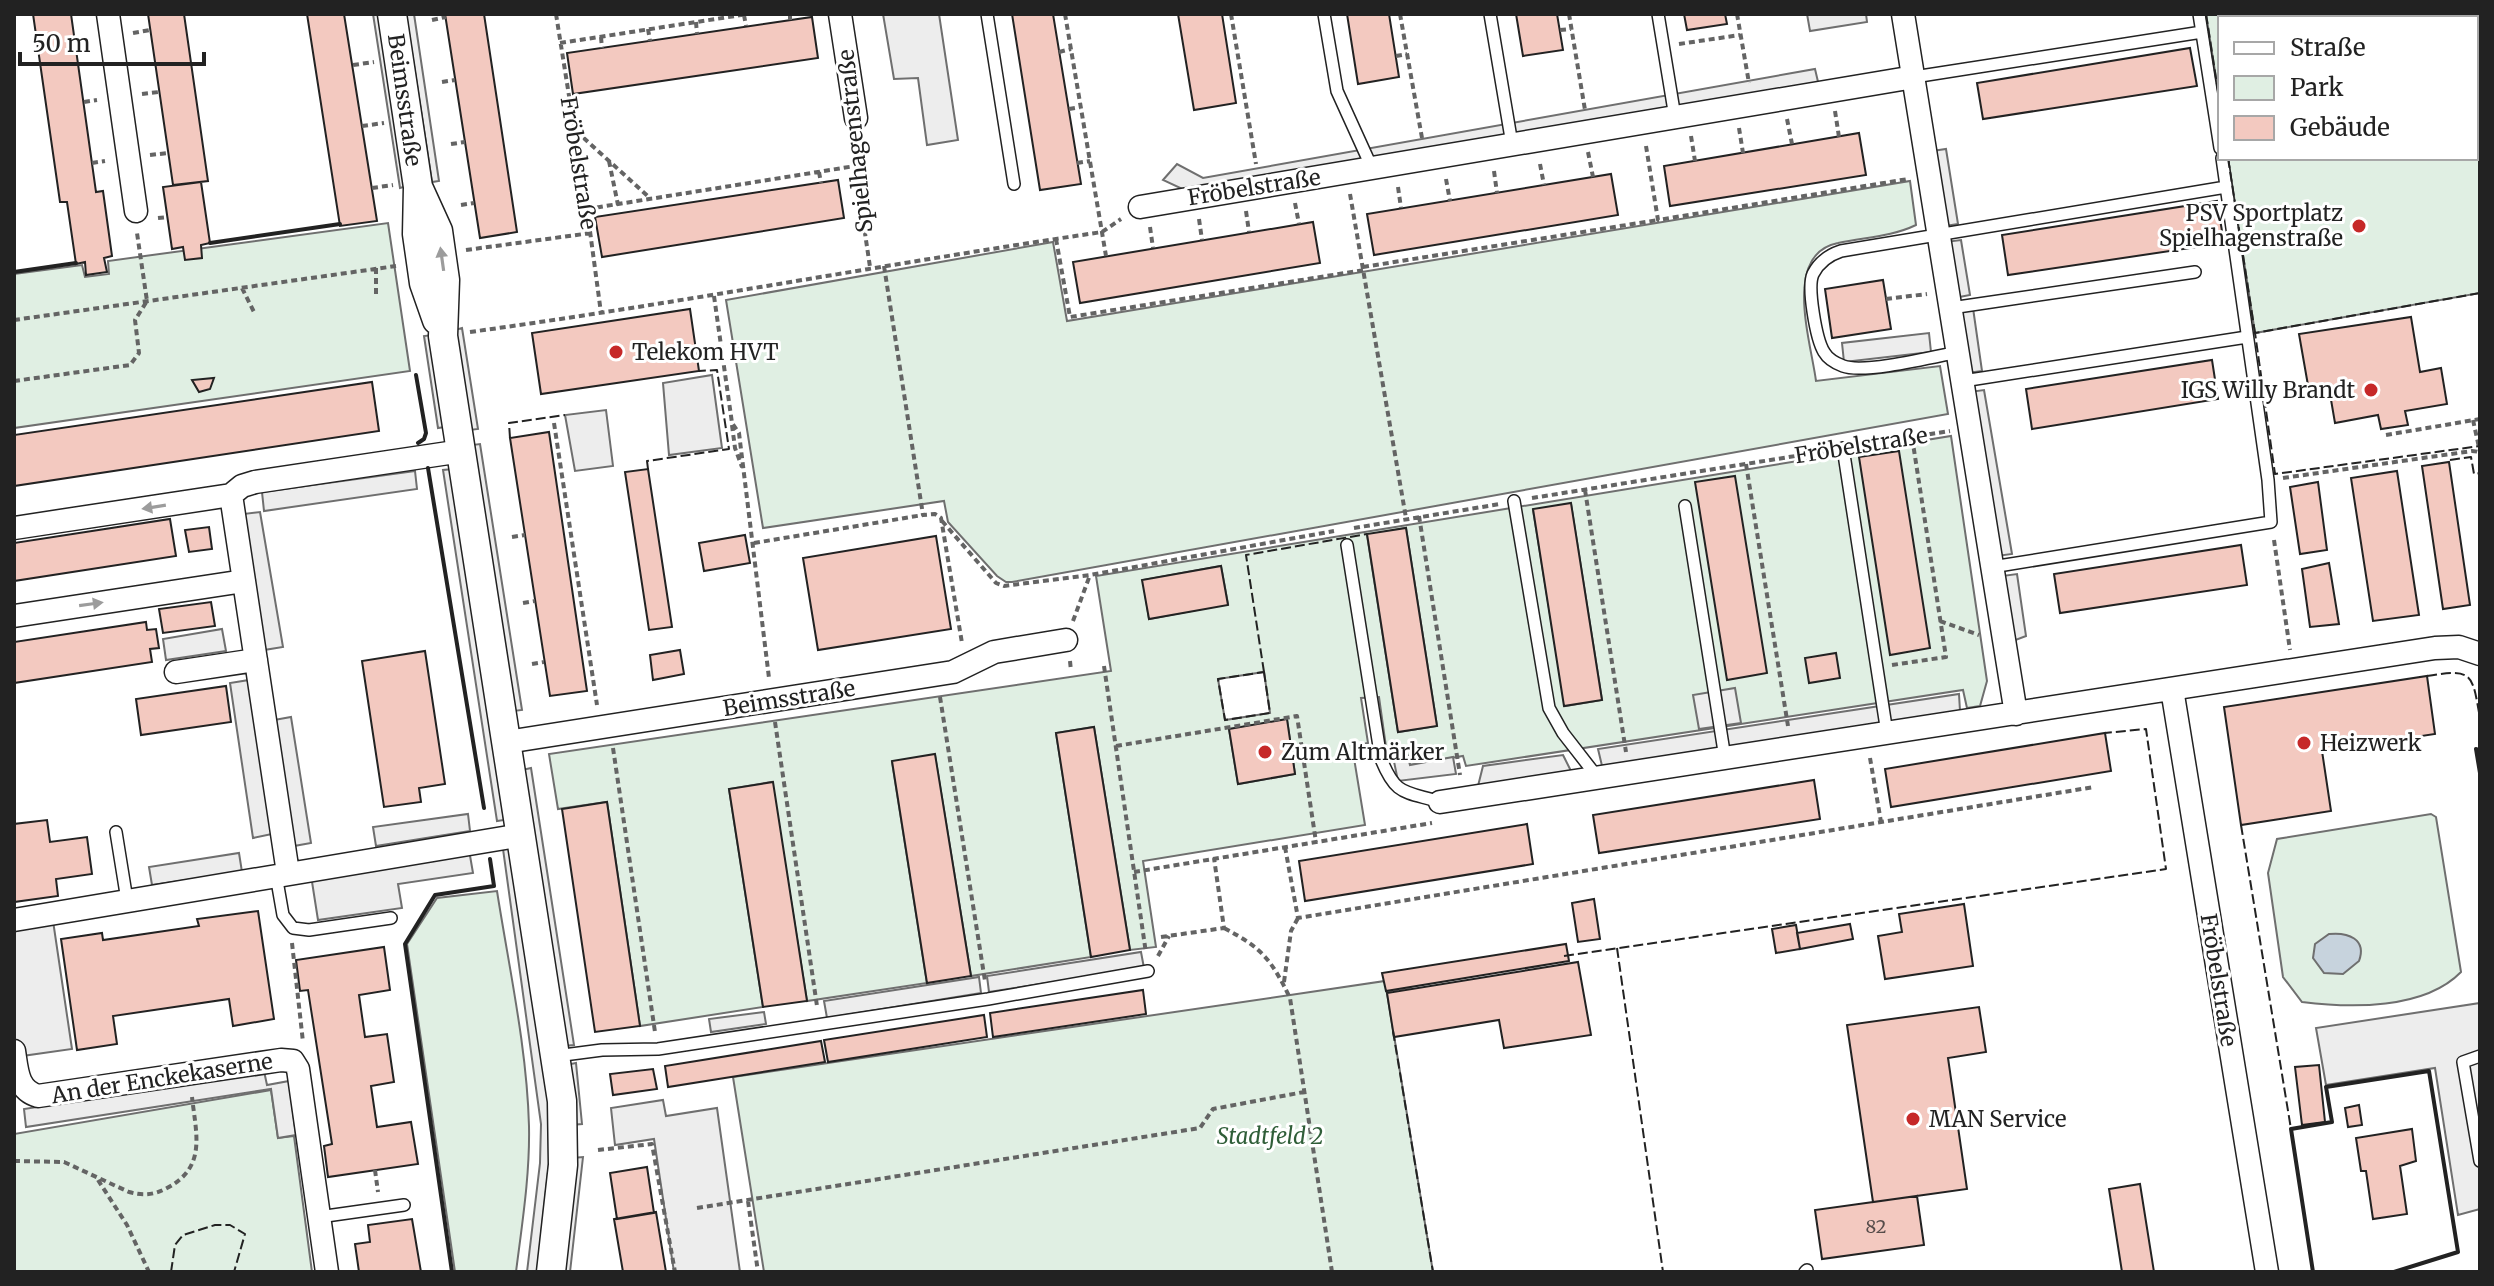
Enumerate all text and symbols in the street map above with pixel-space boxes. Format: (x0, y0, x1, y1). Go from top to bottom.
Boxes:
scale bar (20, 16, 204, 66)
legend (2218, 16, 2478, 160)
text: 50 m (32, 28, 91, 59)
street label: Beimsstraße (382, 32, 428, 168)
text: Straße (2290, 32, 2365, 63)
street label: Spielhagenstraße (831, 48, 879, 234)
text: Park (2290, 72, 2344, 103)
street label: Fröbelstraße (555, 95, 603, 231)
text: Gebäude (2290, 112, 2390, 143)
street label: Fröbelstraße (1186, 163, 1322, 211)
place label: PSV Sportplatz Spielhagenstraße (2159, 199, 2343, 252)
marker: PSV Sportplatz Spielhagenstraße (2350, 217, 2368, 235)
one-way arrow (435, 246, 448, 271)
place label: Telekom HVT (632, 338, 778, 366)
marker: Telekom HVT (607, 343, 625, 361)
place label: IGS Willy Brandt (2181, 376, 2355, 404)
marker: IGS Willy Brandt (2362, 381, 2380, 399)
street label: Fröbelstraße (1793, 421, 1929, 469)
one-way arrow (141, 501, 166, 514)
one-way arrow (79, 597, 104, 610)
street label: Beimsstraße (721, 674, 857, 722)
place label: Heizwerk (2320, 729, 2421, 757)
marker: Heizwerk (2295, 734, 2313, 752)
place label: Zum Altmärker (1281, 738, 1445, 766)
marker: Zum Altmärker (1256, 743, 1274, 761)
street label: Fröbelstraße (2195, 912, 2243, 1048)
street label: An der Enckekaserne (48, 1047, 275, 1109)
place label: MAN Service (1929, 1105, 2067, 1133)
marker: MAN Service (1904, 1110, 1922, 1128)
park label: Stadtfeld 2 (1217, 1122, 1323, 1150)
house number: 82 (1865, 1215, 1887, 1238)

